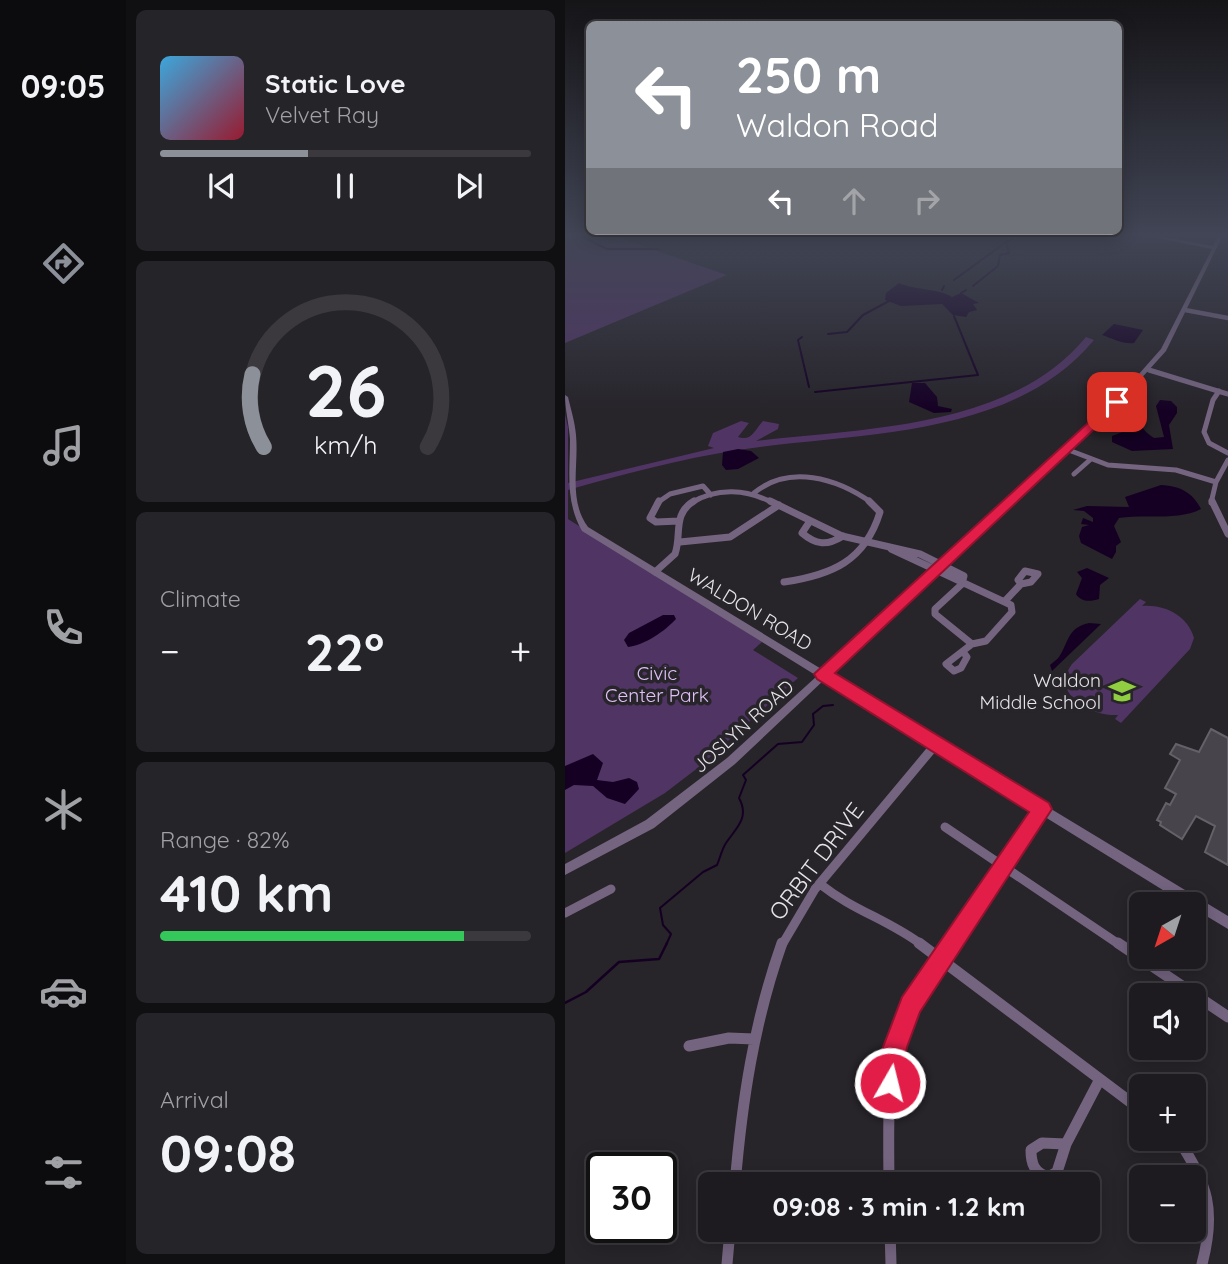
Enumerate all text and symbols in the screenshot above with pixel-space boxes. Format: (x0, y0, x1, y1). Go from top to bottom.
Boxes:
text: 250 m (736, 44, 881, 105)
icon: left (621, 49, 712, 140)
text: 09:05 (21, 66, 105, 106)
text: Static Love (265, 67, 406, 100)
text: Velvet Ray (265, 100, 379, 129)
text: Waldon Road (736, 105, 938, 145)
icon: previous (203, 167, 241, 205)
icon: pause (326, 167, 364, 205)
icon: next (450, 167, 488, 205)
icon: left (762, 182, 800, 220)
icon: ahead (835, 182, 873, 220)
icon: right (908, 182, 946, 220)
icon: directions (39, 239, 88, 288)
text: 26 (305, 345, 386, 436)
pin (1087, 372, 1147, 432)
icon: arrive (1098, 383, 1136, 421)
icon: music (39, 421, 88, 470)
text: km/h (314, 429, 377, 460)
street label: WALDON ROAD (684, 563, 816, 655)
text: Climate (160, 584, 241, 613)
icon: phone (39, 603, 88, 652)
text: 22° (305, 619, 384, 684)
text: − (160, 627, 180, 675)
text: + (510, 627, 531, 675)
park label: Civic Center Park (605, 661, 709, 707)
place label: Waldon Middle School (979, 668, 1101, 714)
street label: JOSLYN ROAD (688, 674, 798, 778)
school or university icon: Waldon Middle School (1107, 676, 1137, 706)
icon: climate (39, 785, 88, 834)
street label: ORBIT DRIVE (762, 796, 870, 926)
text: Range · 82% (160, 825, 290, 854)
text: 410 km (160, 860, 333, 925)
north arrow (1129, 892, 1205, 970)
map controls (1129, 892, 1206, 1242)
icon: car (39, 967, 88, 1016)
button: sound (1129, 983, 1206, 1060)
position arrow (853, 1046, 927, 1120)
button: + (1129, 1074, 1206, 1151)
text: Arrival (160, 1085, 229, 1114)
text: 09:08 (160, 1120, 296, 1185)
icon: filters (39, 1148, 88, 1197)
speed limit sign: 30 (586, 1152, 677, 1243)
button: − (1129, 1165, 1206, 1242)
text: 09:08 · 3 min · 1.2 km (773, 1190, 1025, 1223)

